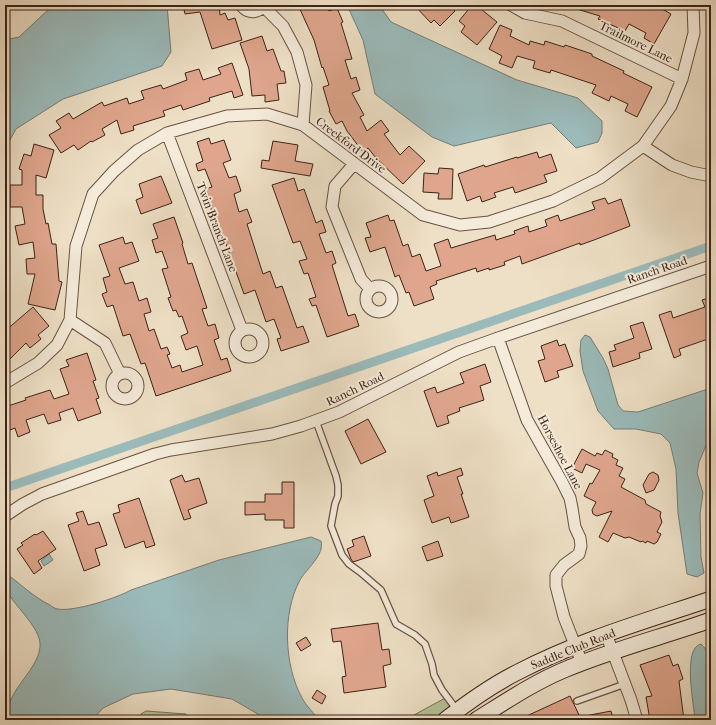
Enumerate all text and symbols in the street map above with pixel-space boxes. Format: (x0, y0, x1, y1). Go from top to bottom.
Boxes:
street label: Trailmore Lane (597, 18, 675, 66)
street label: Creekford Drive (313, 114, 389, 176)
street label: Twin Branch Lane (193, 180, 241, 274)
street label: Ranch Road (625, 253, 689, 287)
street label: Ranch Road (324, 369, 387, 409)
street label: Horseshoe Lane (535, 412, 585, 492)
street label: Saddle Club Road (529, 625, 618, 672)

